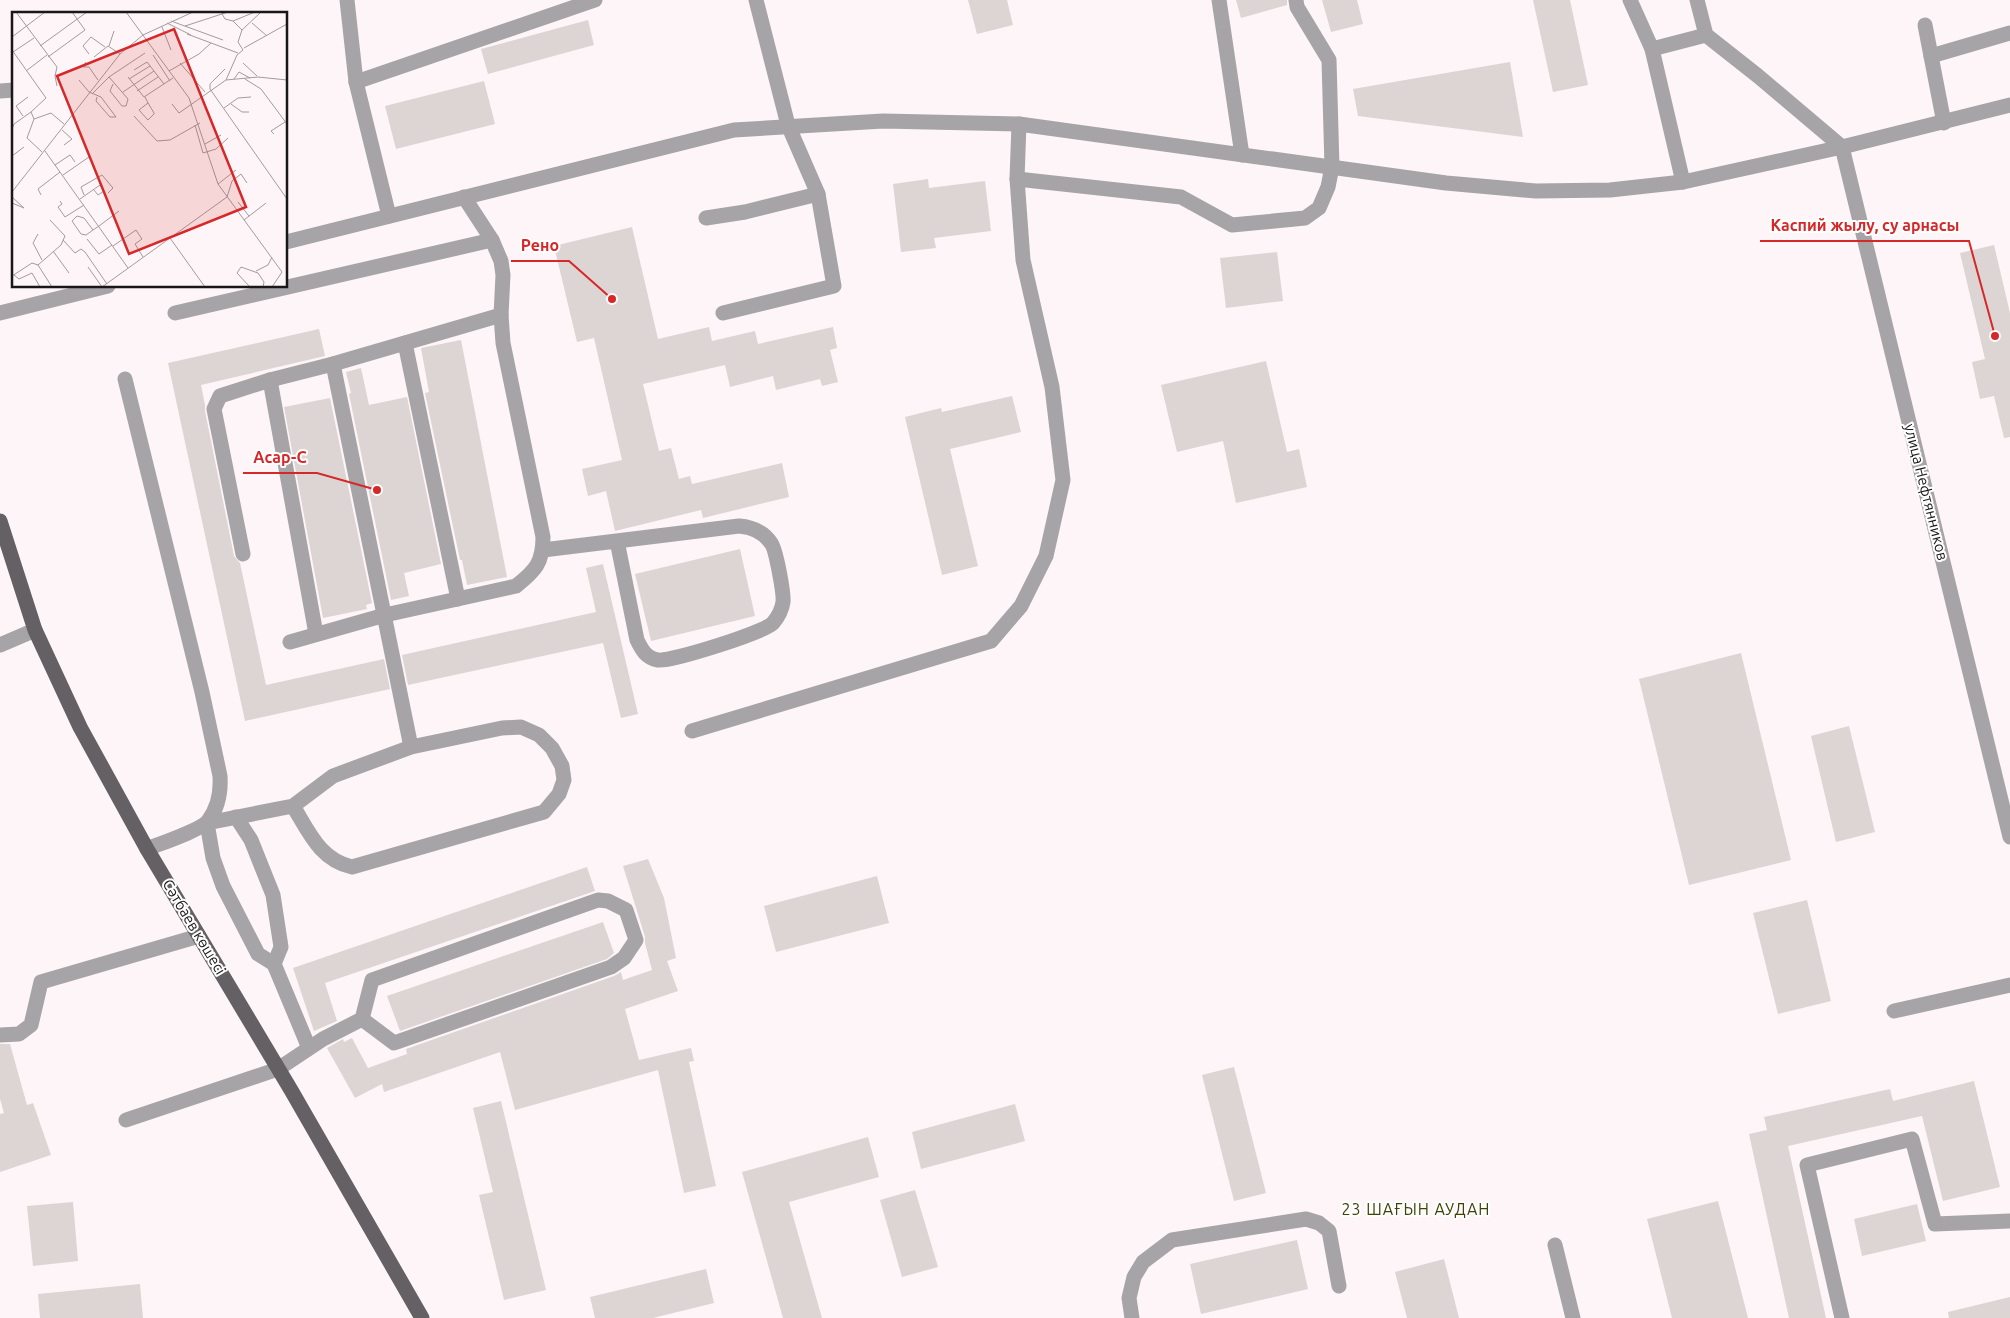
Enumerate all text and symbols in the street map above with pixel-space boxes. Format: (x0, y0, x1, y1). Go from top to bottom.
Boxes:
inset map (12, 12, 288, 288)
callout: Каспий жылу, су арнасы (1760, 210, 1969, 241)
text: Каспий жылу, су арнасы (1771, 216, 1959, 234)
callout: Рено (511, 230, 569, 261)
text: Рено (521, 236, 559, 254)
street label: улица Нефтянников (1901, 422, 1952, 562)
callout: Асар-С (243, 442, 317, 473)
text: Асар-С (253, 448, 307, 466)
street label: Сәтбаев көшесі (159, 876, 229, 977)
district label: 23 ШАҒЫН АУДАН (1342, 1200, 1490, 1218)

